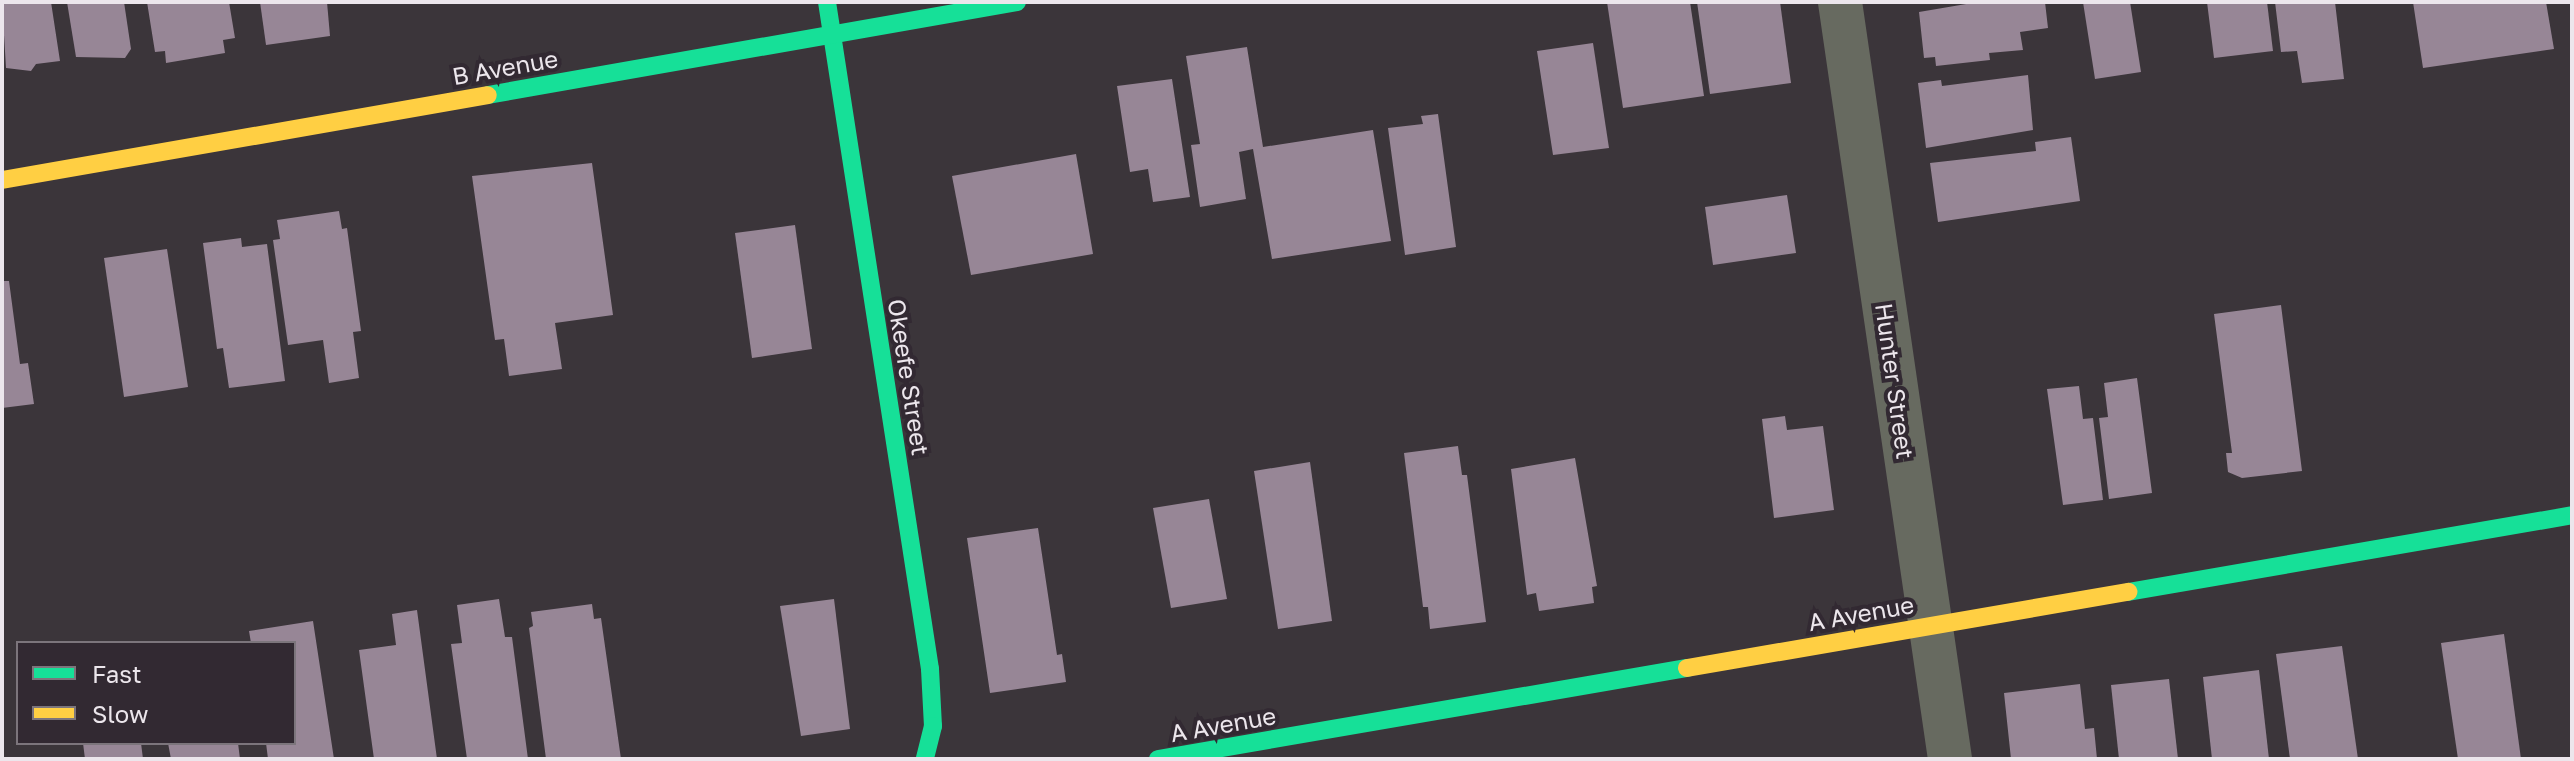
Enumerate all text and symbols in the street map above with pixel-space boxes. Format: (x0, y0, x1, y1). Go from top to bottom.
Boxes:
street label: B Avenue (450, 44, 560, 90)
street label: Okeefe Street (882, 297, 936, 457)
street label: Hunter Street (1870, 301, 1920, 461)
street label: A Avenue (1806, 590, 1916, 636)
legend (16, 641, 296, 745)
text: Fast (92, 659, 142, 688)
text: Slow (92, 699, 148, 728)
street label: A Avenue (1168, 701, 1278, 747)

